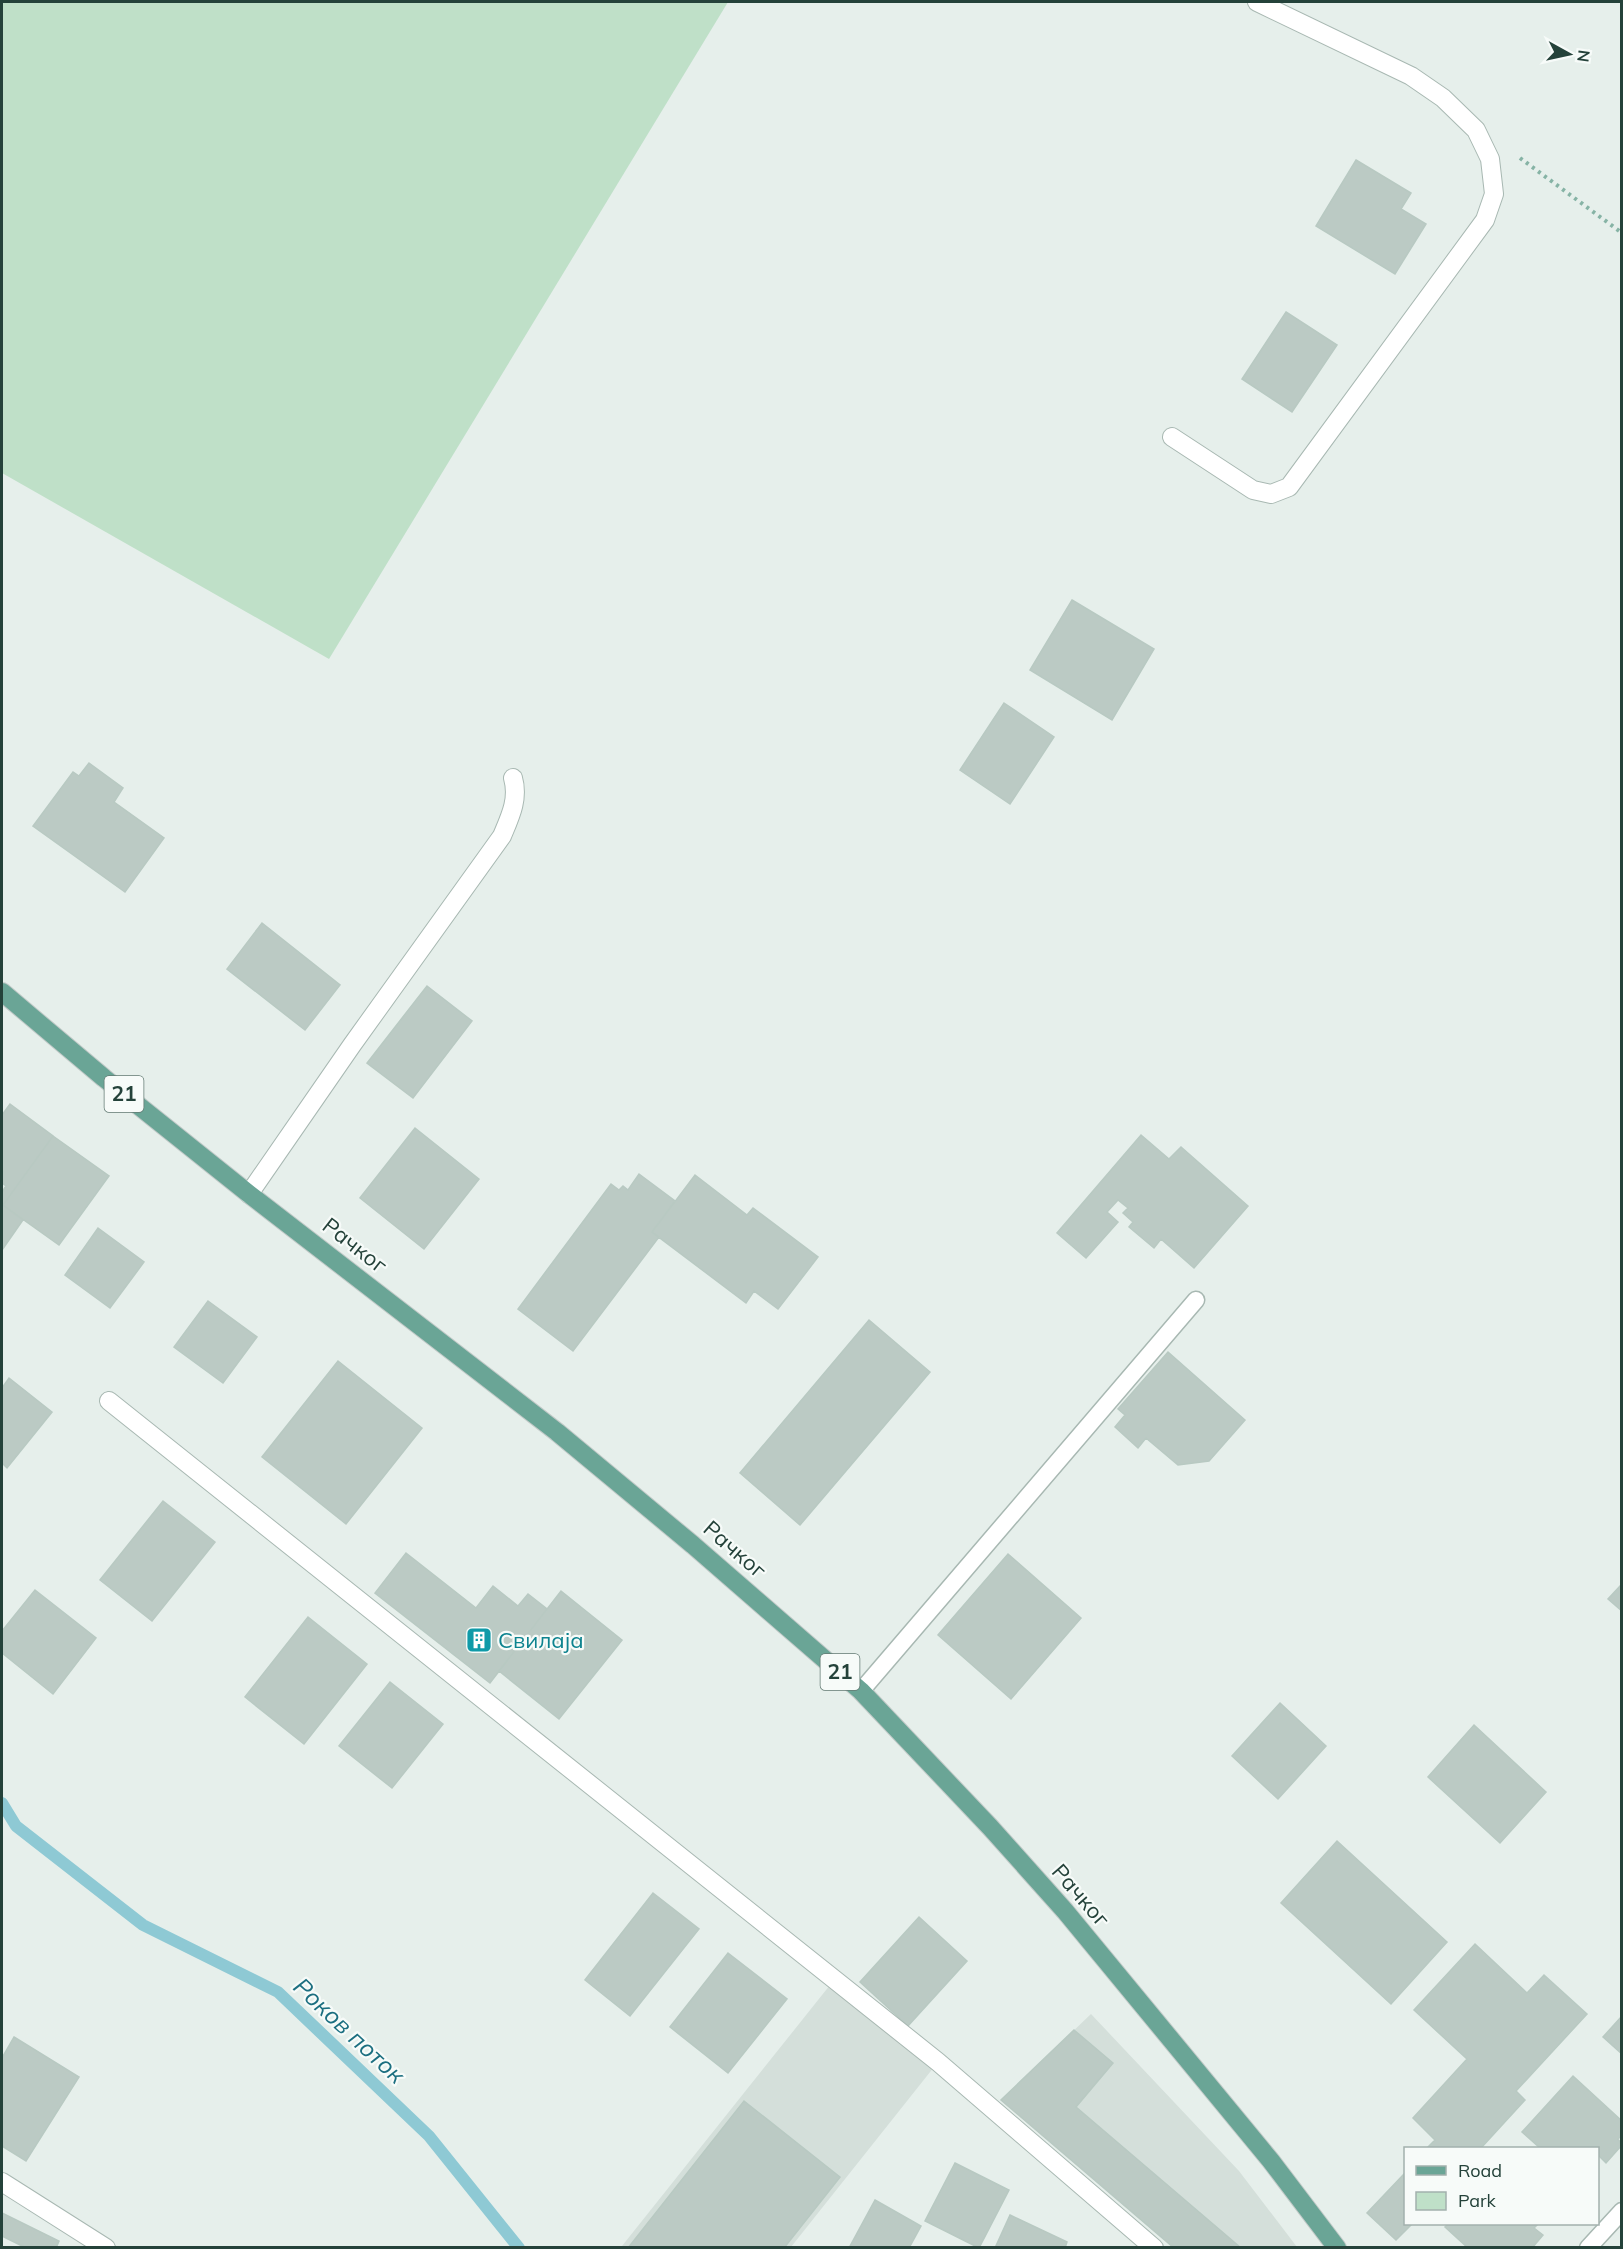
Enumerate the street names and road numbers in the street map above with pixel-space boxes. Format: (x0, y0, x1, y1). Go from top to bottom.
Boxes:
road number: 21 (104, 1076, 144, 1112)
street label: Рачког (317, 1211, 393, 1279)
street label: Рачког (698, 1514, 772, 1584)
road number: 21 (820, 1654, 860, 1690)
street label: Рачког (1046, 1858, 1116, 1932)

